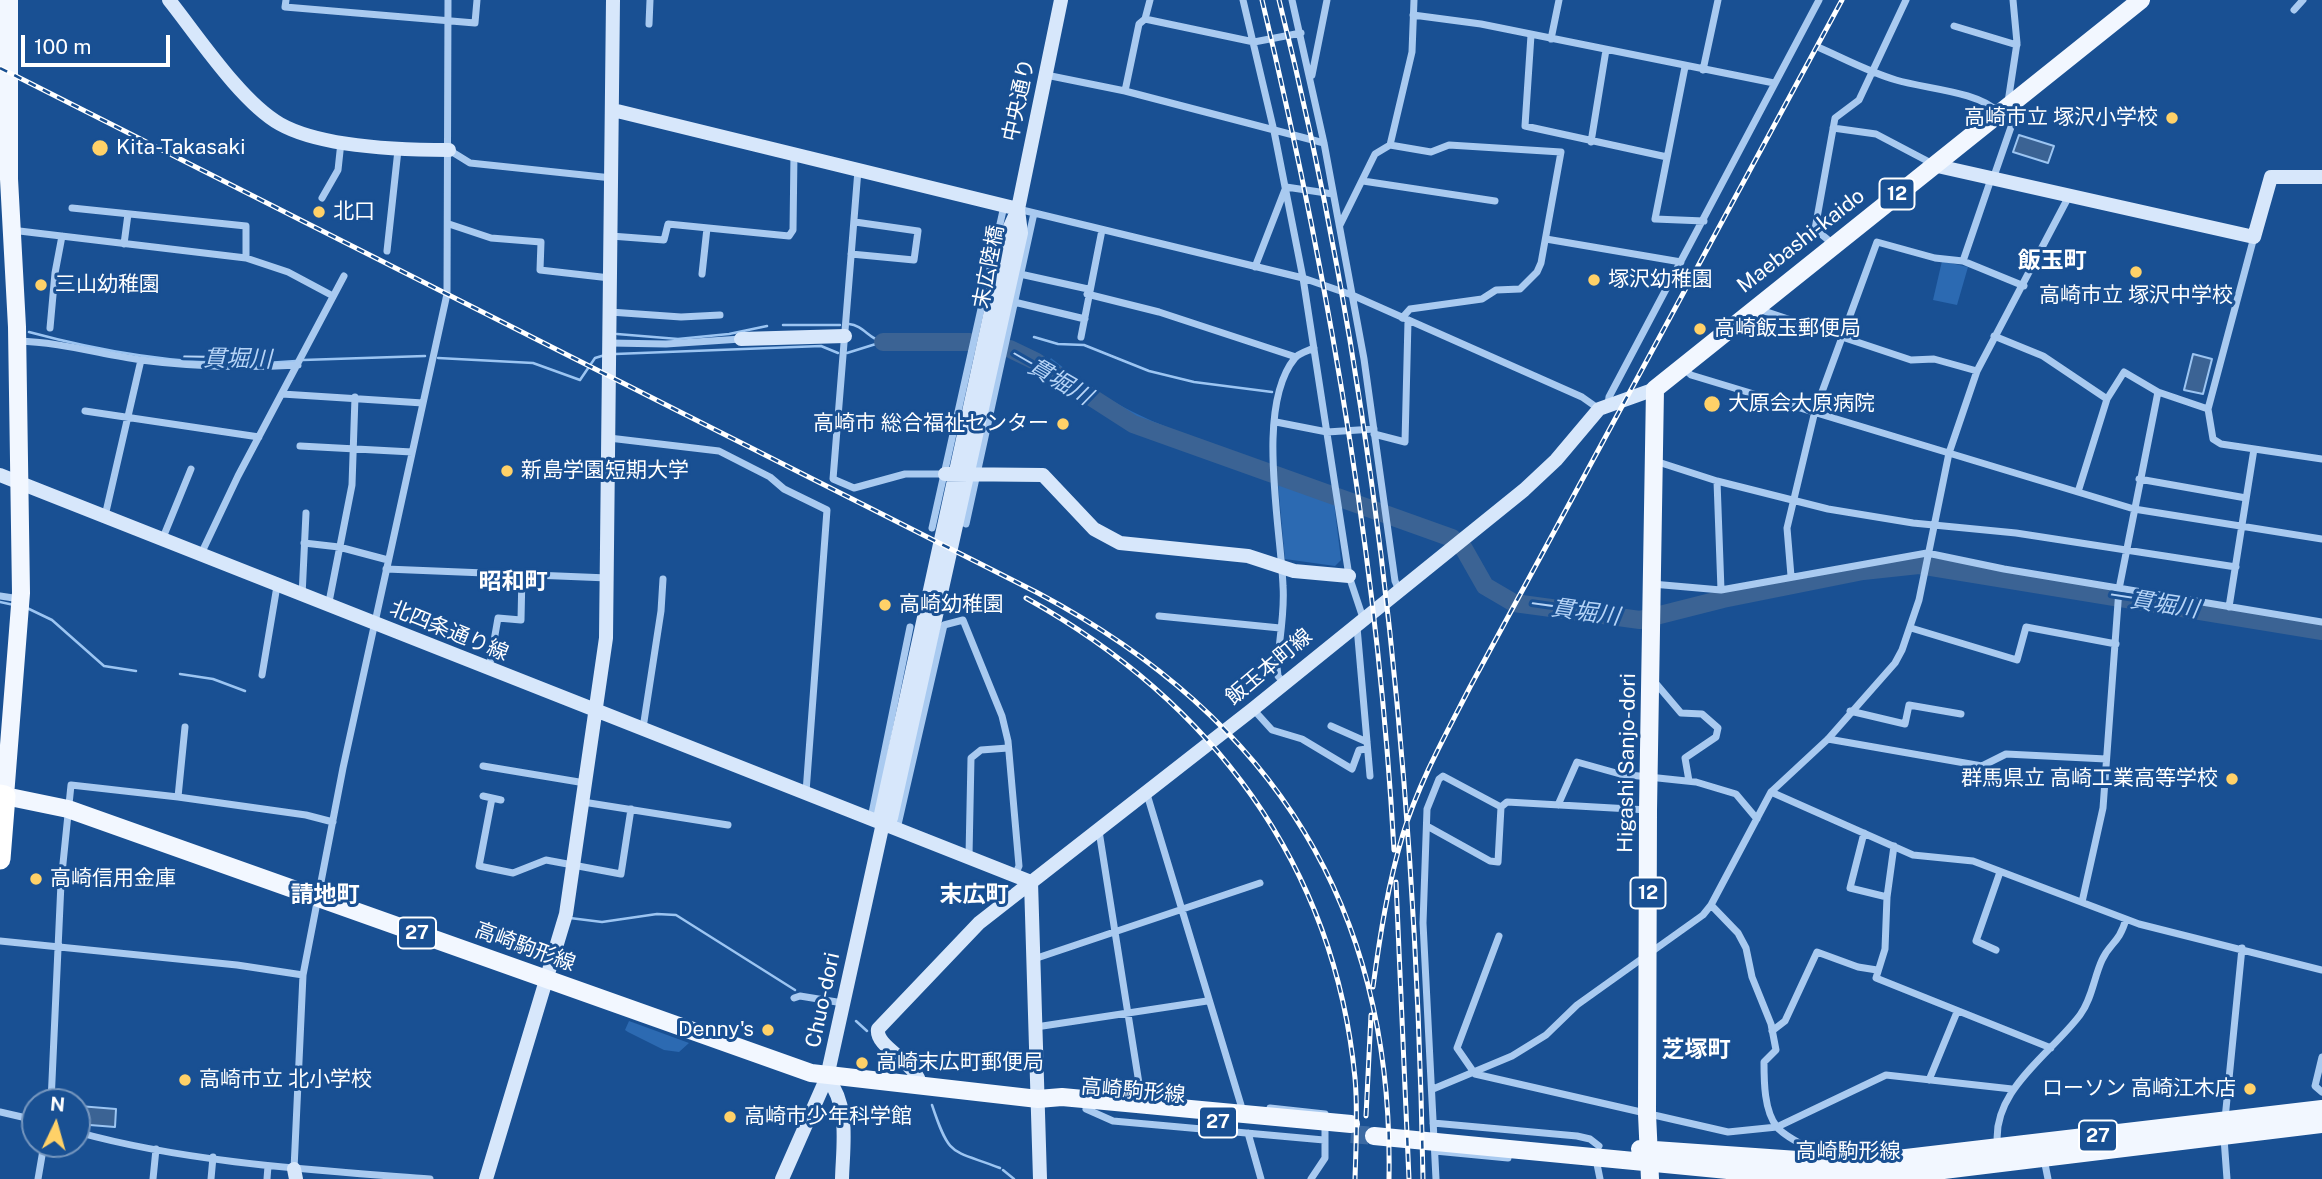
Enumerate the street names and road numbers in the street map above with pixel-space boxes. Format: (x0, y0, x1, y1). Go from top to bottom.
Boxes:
street label: 中央通り (998, 56, 1040, 144)
road number: 12 (1880, 178, 1914, 210)
street label: Maebashi-kaido (1732, 184, 1870, 298)
street label: 末広陸橋 (969, 223, 1009, 311)
street label: 北四条通り線 (386, 596, 512, 666)
street label: 飯玉本町線 (1221, 624, 1317, 710)
street label: Higashi Sanjo-dori (1613, 673, 1641, 853)
road number: 12 (1630, 878, 1666, 908)
road number: 27 (398, 917, 436, 948)
street label: 高崎駒形線 (471, 917, 579, 977)
street label: Chuo-dori (801, 950, 845, 1050)
street label: 高崎駒形線 (1080, 1074, 1186, 1108)
road number: 27 (1199, 1106, 1237, 1138)
road number: 27 (2079, 1120, 2117, 1152)
street label: 高崎駒形線 (1796, 1139, 1900, 1165)

